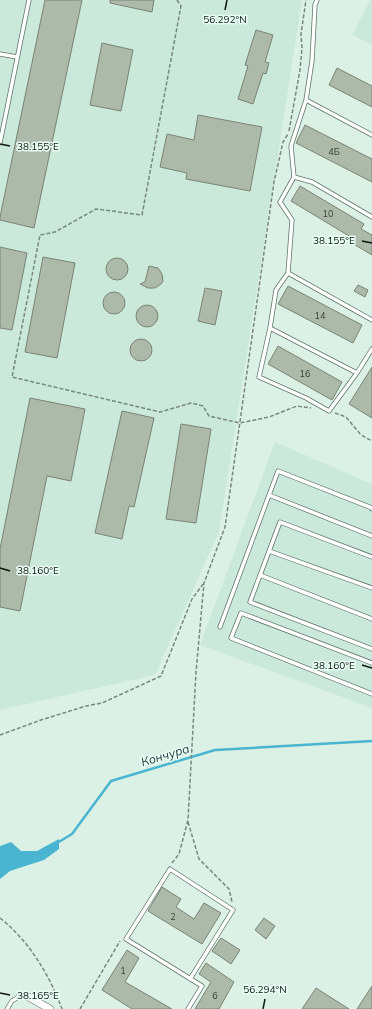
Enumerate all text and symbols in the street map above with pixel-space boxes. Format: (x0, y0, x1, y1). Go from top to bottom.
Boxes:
text: 56.292°N (203, 13, 247, 26)
text: 38.155°E (17, 140, 59, 153)
house number: 4Б (328, 146, 340, 157)
house number: 10 (323, 208, 333, 219)
text: 38.155°E (313, 234, 355, 247)
house number: 14 (315, 310, 326, 321)
house number: 16 (300, 368, 310, 379)
text: 38.160°E (17, 564, 59, 577)
text: 38.160°E (313, 659, 355, 672)
water label: Кончура (139, 741, 191, 769)
house number: 2 (170, 911, 176, 922)
house number: 1 (120, 965, 126, 976)
text: 56.294°N (243, 983, 287, 996)
text: 38.165°E (17, 989, 59, 1002)
house number: 6 (212, 990, 218, 1001)

